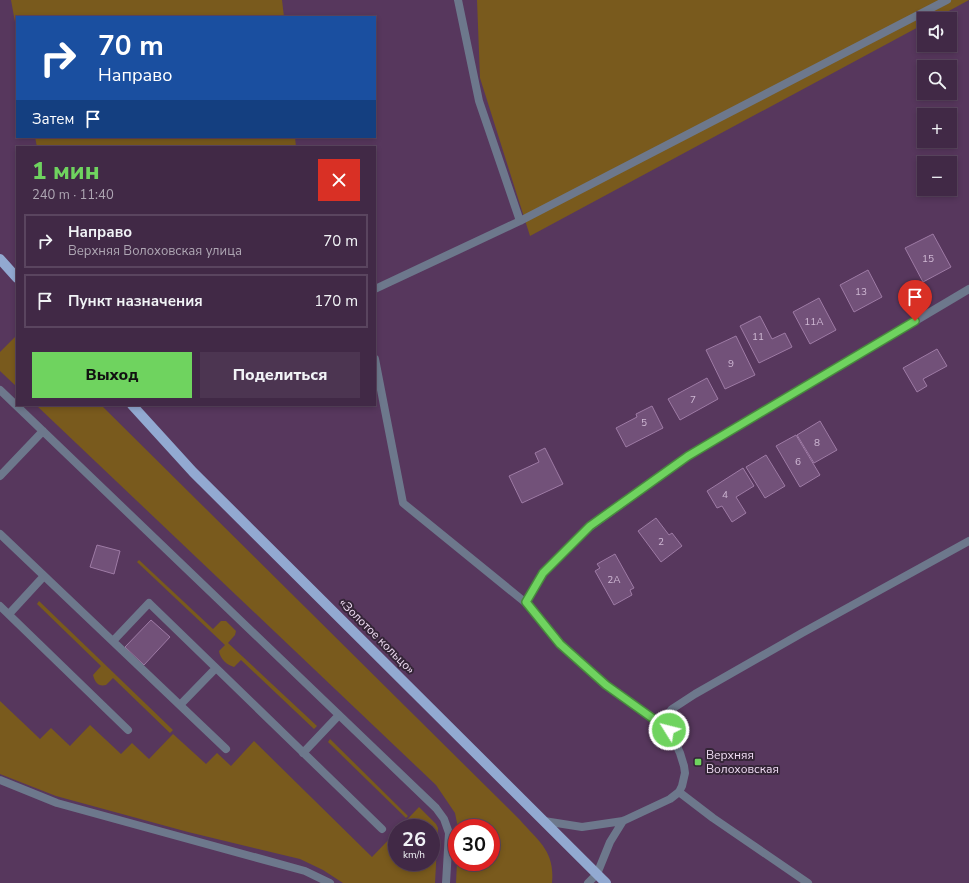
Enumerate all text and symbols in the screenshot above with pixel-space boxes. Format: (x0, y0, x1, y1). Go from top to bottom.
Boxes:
map controls (917, 12, 957, 196)
button: sound (917, 12, 957, 52)
text: 70 m (98, 27, 164, 65)
icon: right (32, 32, 84, 84)
button: search (917, 60, 957, 100)
text: Направо (98, 63, 172, 87)
icon: arrive (82, 108, 104, 130)
button: + (917, 108, 957, 148)
text: Затем (32, 109, 74, 129)
text: 1 мин (32, 155, 100, 187)
button: − (917, 156, 957, 196)
button: close (318, 159, 360, 201)
text: 240 m · 11:40 (32, 186, 114, 204)
text: Направо (68, 222, 132, 242)
icon: right (34, 230, 56, 252)
text: 70 m (323, 231, 358, 251)
text: Верхняя Волоховская улица (68, 242, 242, 260)
house number: 15 (922, 252, 934, 266)
pin (898, 280, 932, 321)
house number: 13 (855, 285, 867, 299)
icon: arrive (904, 286, 926, 308)
icon: arrive (34, 290, 56, 312)
text: Пункт назначения (68, 291, 203, 311)
text: 170 m (314, 291, 358, 311)
house number: 11А (804, 315, 824, 329)
house number: 11 (752, 330, 764, 344)
button: Выход (32, 352, 192, 398)
button: Поделиться (200, 352, 360, 398)
house number: 9 (728, 357, 734, 371)
house number: 7 (690, 393, 696, 407)
house number: 5 (641, 416, 647, 430)
house number: 8 (814, 436, 820, 450)
house number: 6 (795, 455, 801, 469)
house number: 4 (722, 488, 728, 502)
house number: 2 (658, 535, 664, 549)
house number: 2А (607, 573, 621, 587)
street label: «Золотое кольцо» (336, 595, 418, 677)
position arrow (648, 709, 690, 751)
place label: Верхняя Волоховская (706, 747, 779, 777)
marker: Верхняя Волоховская (693, 757, 703, 767)
speed limit sign: 30 (448, 819, 500, 871)
text: 26 (402, 826, 426, 853)
text: km/h (403, 848, 425, 862)

